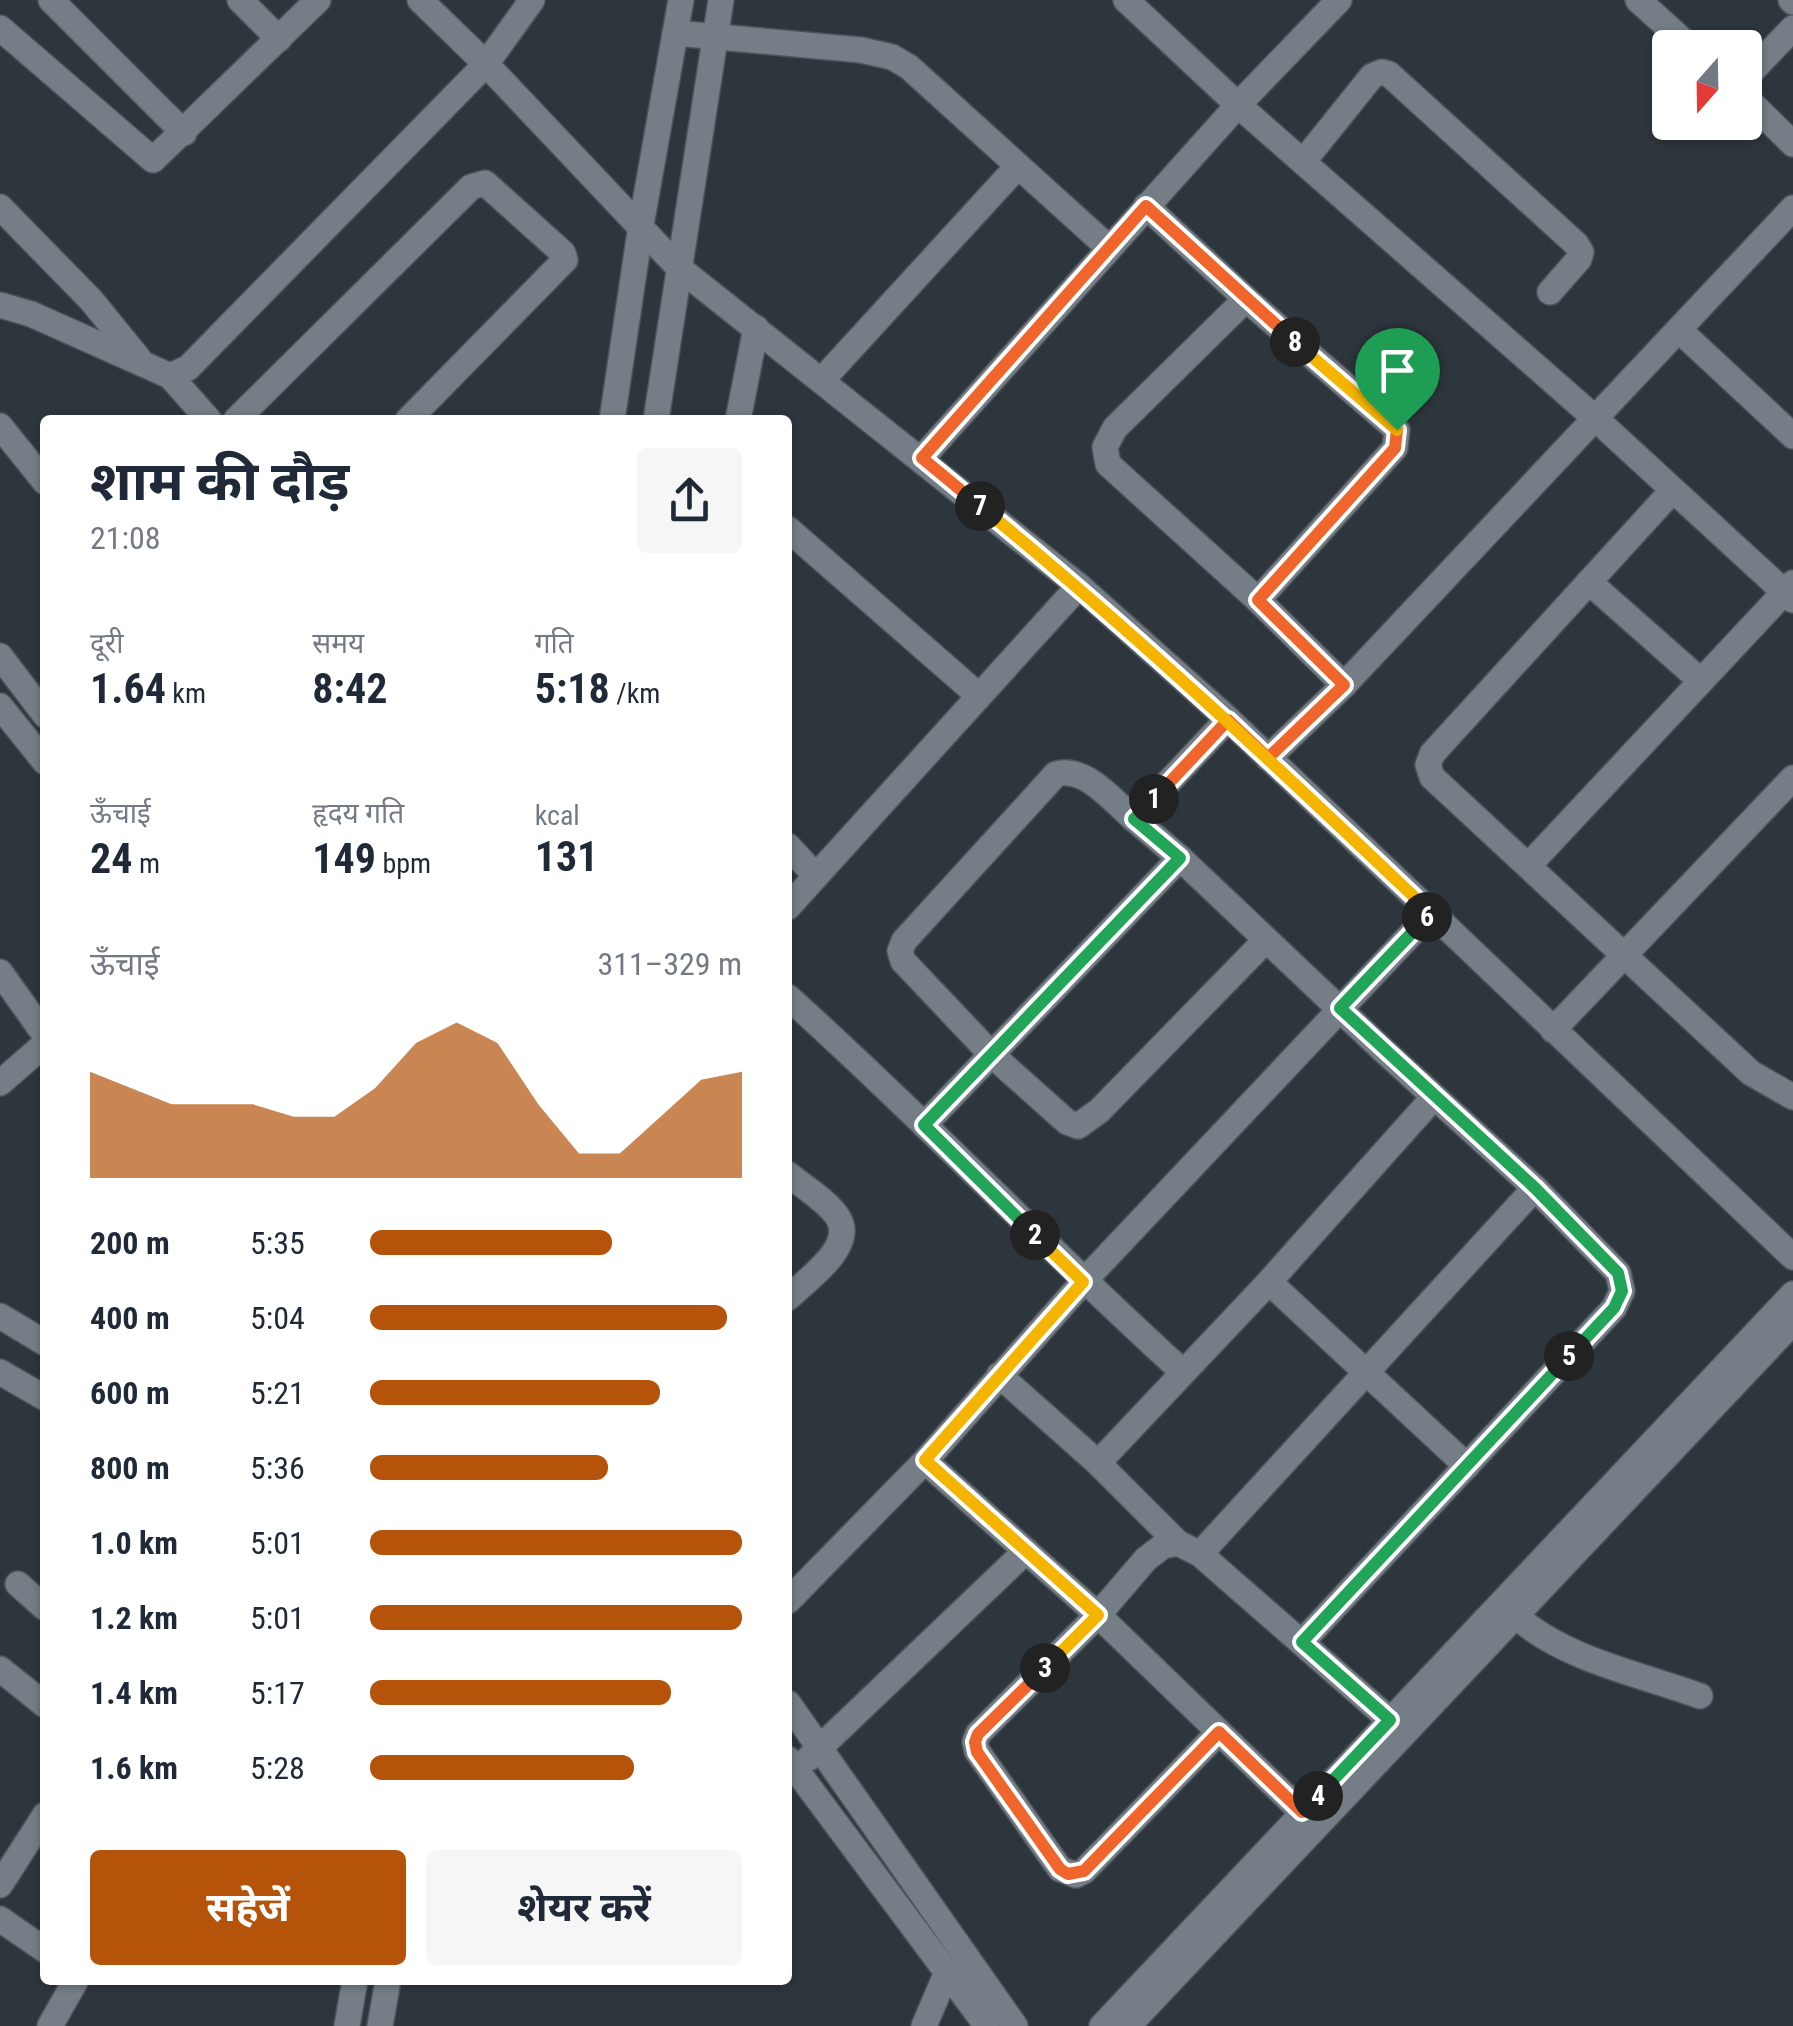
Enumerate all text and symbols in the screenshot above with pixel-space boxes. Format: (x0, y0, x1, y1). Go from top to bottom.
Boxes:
north arrow (1652, 30, 1762, 140)
map controls (1652, 30, 1762, 140)
pin: 8 (1270, 317, 1320, 367)
text: 8 (1288, 325, 1302, 358)
pin (1355, 328, 1440, 431)
icon: arrive (1370, 343, 1425, 398)
button: share (637, 448, 742, 553)
text: शाम की दौड़ (90, 449, 349, 513)
pin: 7 (955, 481, 1005, 531)
text: 7 (973, 489, 987, 522)
text: 21:08 (90, 519, 161, 557)
text: दूरी (90, 627, 124, 660)
text: समय (312, 627, 364, 660)
text: गति (535, 627, 574, 660)
text: 1.64 (90, 664, 166, 713)
text: 8:42 (312, 664, 388, 713)
text: 5:18 (535, 664, 610, 713)
text: km (166, 677, 206, 710)
text: /km (610, 677, 660, 710)
pin: 1 (1129, 774, 1179, 824)
text: 1 (1147, 782, 1161, 815)
text: ऊँचाई (90, 797, 151, 830)
text: हृदय गति (312, 797, 404, 830)
text: kcal (535, 799, 580, 832)
text: 131 (535, 832, 598, 881)
text: 24 (90, 834, 132, 883)
text: 149 (312, 834, 376, 883)
text: m (132, 847, 160, 880)
text: bpm (376, 847, 431, 880)
pin: 6 (1402, 892, 1452, 942)
text: 6 (1420, 900, 1434, 933)
text: ऊँचाई (90, 945, 159, 983)
text: 311–329 m (597, 945, 742, 983)
pin: 2 (1010, 1210, 1060, 1260)
text: 2 (1028, 1218, 1042, 1251)
text: 200 m (90, 1224, 170, 1262)
text: 5:35 (250, 1224, 305, 1262)
text: 400 m (90, 1299, 170, 1337)
text: 5:04 (250, 1299, 305, 1337)
pin: 5 (1544, 1331, 1594, 1381)
text: 5 (1562, 1339, 1576, 1372)
text: 600 m (90, 1374, 170, 1412)
text: 5:21 (250, 1374, 305, 1412)
text: 800 m (90, 1449, 170, 1487)
text: 5:36 (250, 1449, 305, 1487)
text: 1.0 km (90, 1524, 178, 1562)
text: 5:01 (250, 1524, 305, 1562)
text: 1.2 km (90, 1599, 178, 1637)
text: 5:01 (250, 1599, 305, 1637)
pin: 3 (1020, 1643, 1070, 1693)
text: 3 (1038, 1651, 1052, 1684)
text: 1.4 km (90, 1674, 178, 1712)
text: 5:17 (250, 1674, 305, 1712)
text: 1.6 km (90, 1749, 178, 1787)
text: 5:28 (250, 1749, 305, 1787)
pin: 4 (1293, 1771, 1343, 1821)
text: 4 (1311, 1779, 1325, 1812)
button: सहेजें (90, 1850, 406, 1965)
button: शेयर करें (426, 1850, 742, 1965)

